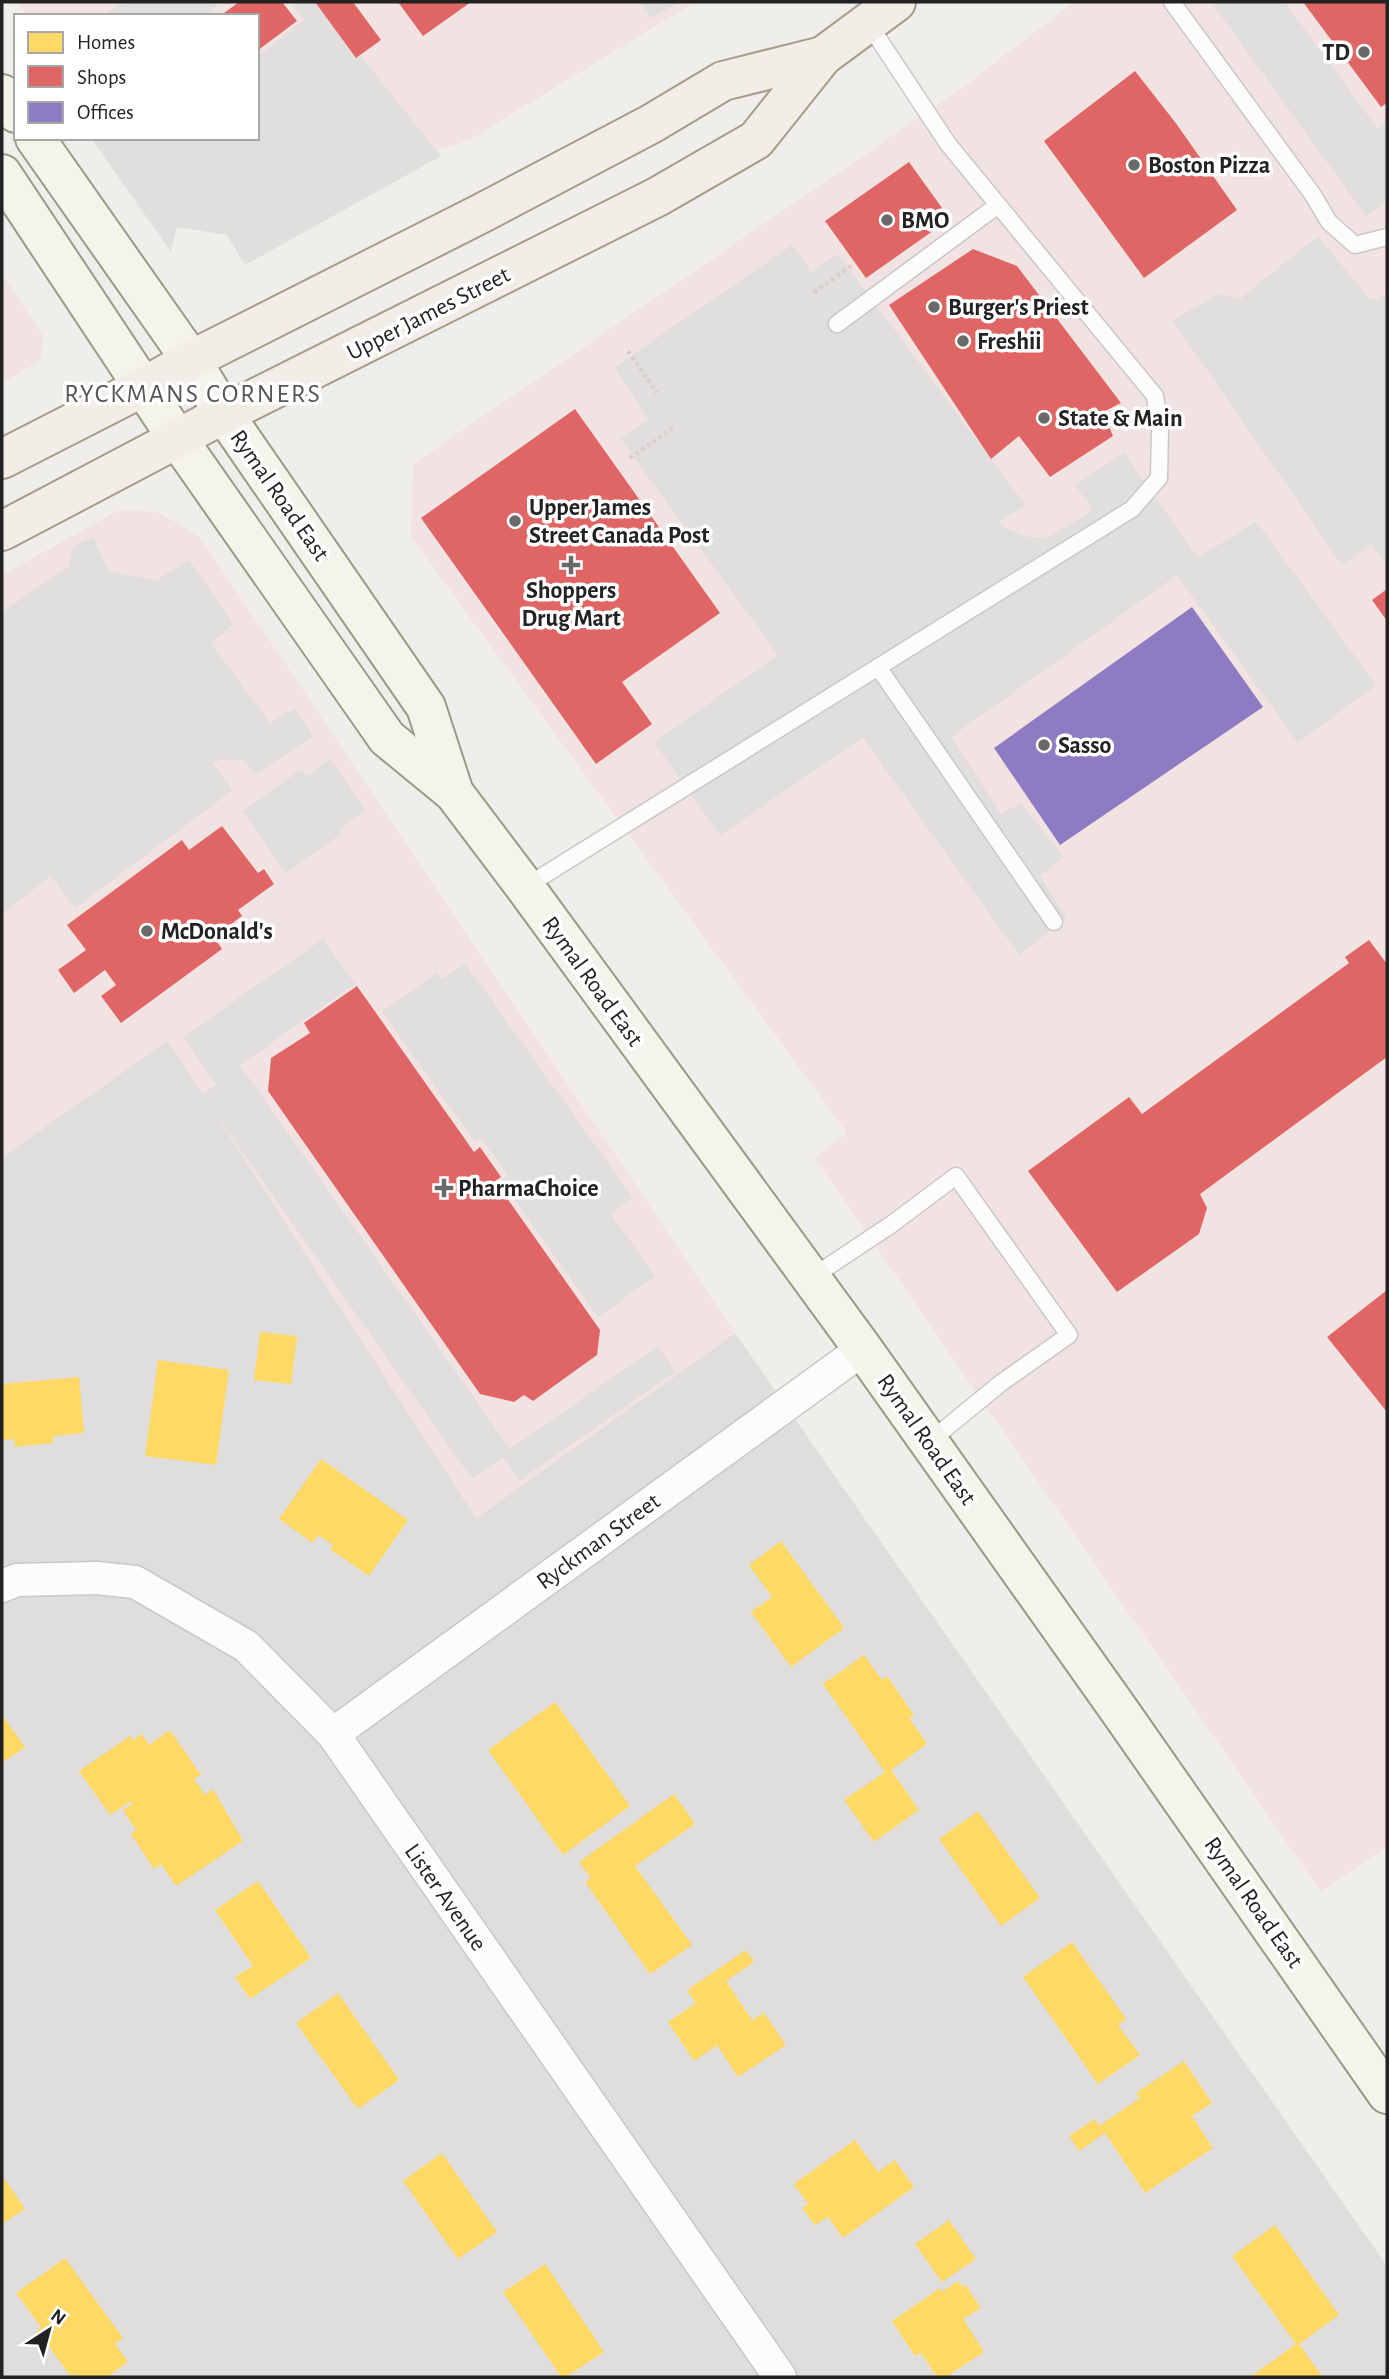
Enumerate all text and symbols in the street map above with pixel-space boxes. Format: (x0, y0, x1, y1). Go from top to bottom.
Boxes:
legend (14, 14, 259, 140)
text: Homes (77, 32, 135, 53)
place label: TD (1322, 41, 1350, 65)
marker: TD (1356, 44, 1372, 60)
text: Shops (77, 67, 126, 88)
text: Offices (77, 102, 134, 123)
place label: Boston Pizza (1148, 154, 1270, 178)
marker: Boston Pizza (1126, 157, 1142, 173)
place label: BMO (901, 209, 949, 233)
marker: BMO (879, 212, 895, 228)
street label: Upper James Street (343, 262, 514, 365)
place label: Burger's Priest (948, 296, 1089, 320)
marker: Burger's Priest (926, 299, 942, 315)
place label: Freshii (977, 330, 1042, 354)
marker: Freshii (955, 333, 971, 349)
district label: RYCKMANS CORNERS (64, 381, 322, 407)
place label: State & Main (1058, 407, 1183, 431)
marker: State & Main (1036, 410, 1052, 426)
street label: Rymal Road East (225, 426, 333, 566)
place label: Upper James Street Canada Post (529, 496, 709, 548)
marker: Upper James Street Canada Post (507, 513, 523, 529)
marker: Shoppers Drug Mart (563, 557, 579, 573)
place label: Shoppers Drug Mart (521, 579, 621, 631)
place label: Sasso (1058, 734, 1112, 758)
marker: Sasso (1036, 737, 1052, 753)
street label: Rymal Road East (537, 912, 647, 1051)
place label: McDonald's (161, 920, 273, 944)
marker: McDonald's (139, 923, 155, 939)
place label: PharmaChoice (458, 1177, 599, 1201)
marker: PharmaChoice (436, 1180, 452, 1196)
street label: Rymal Road East (872, 1370, 980, 1510)
street label: Ryckman Street (533, 1489, 665, 1594)
street label: Rymal Road East (1199, 1833, 1307, 1973)
street label: Lister Avenue (400, 1840, 491, 1956)
north arrow (14, 2295, 84, 2365)
text: N (47, 2306, 69, 2329)

